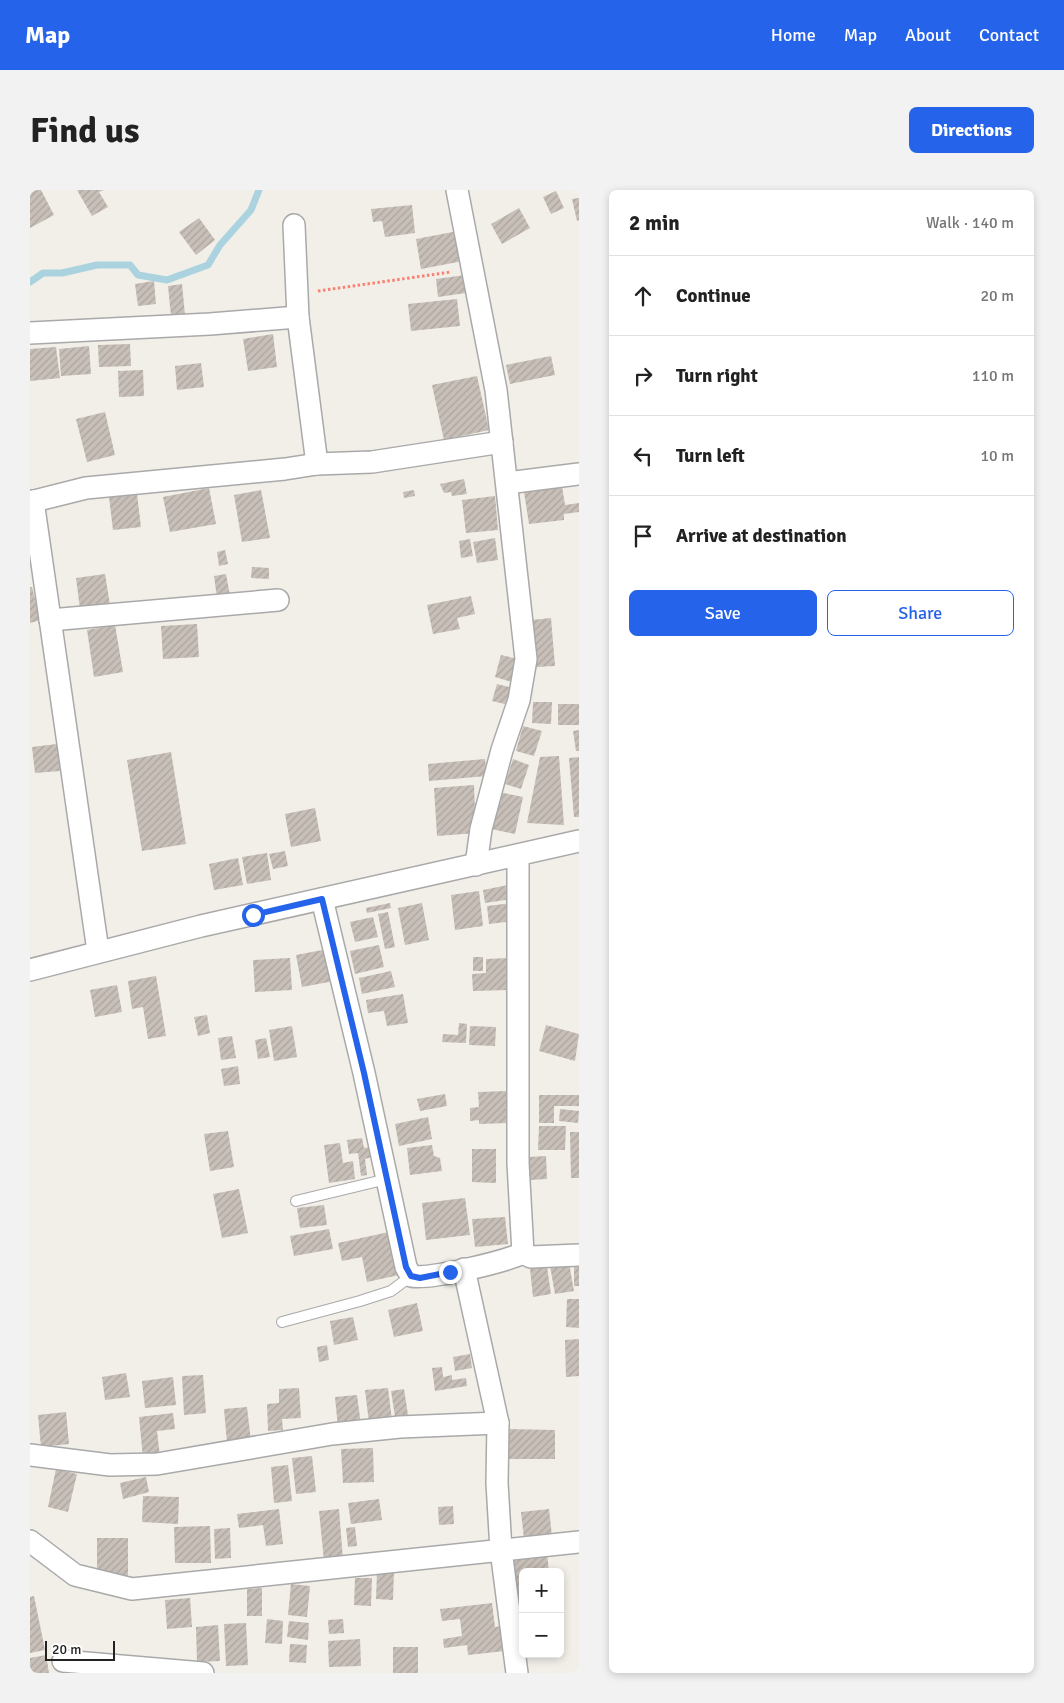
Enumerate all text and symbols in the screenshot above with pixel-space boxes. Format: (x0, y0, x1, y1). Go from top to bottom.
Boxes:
text: Map (25, 20, 70, 50)
text: Home (771, 24, 816, 46)
text: Map (844, 24, 877, 46)
text: About (905, 24, 951, 46)
text: Contact (979, 24, 1039, 46)
button: Directions (909, 107, 1034, 153)
text: Find us (30, 109, 140, 152)
text: 2 min (629, 210, 680, 236)
text: Walk · 140 m (926, 213, 1014, 233)
icon: ahead (629, 282, 657, 310)
text: Continue (676, 284, 751, 308)
text: 20 m (980, 286, 1014, 306)
icon: right (629, 362, 657, 390)
text: Turn right (676, 364, 758, 388)
text: 110 m (972, 366, 1014, 386)
icon: left (629, 442, 657, 470)
text: Turn left (676, 444, 745, 468)
text: 10 m (980, 446, 1014, 466)
icon: arrive (629, 522, 657, 550)
text: Arrive at destination (676, 524, 847, 548)
button: Save (629, 590, 817, 636)
button: Share (827, 590, 1014, 636)
route start (242, 904, 265, 927)
route end (439, 1261, 462, 1284)
map controls (519, 1568, 564, 1658)
button: + (519, 1568, 564, 1613)
button: − (519, 1613, 564, 1658)
scale bar (45, 1638, 115, 1661)
text: 20 m (52, 1641, 81, 1658)

